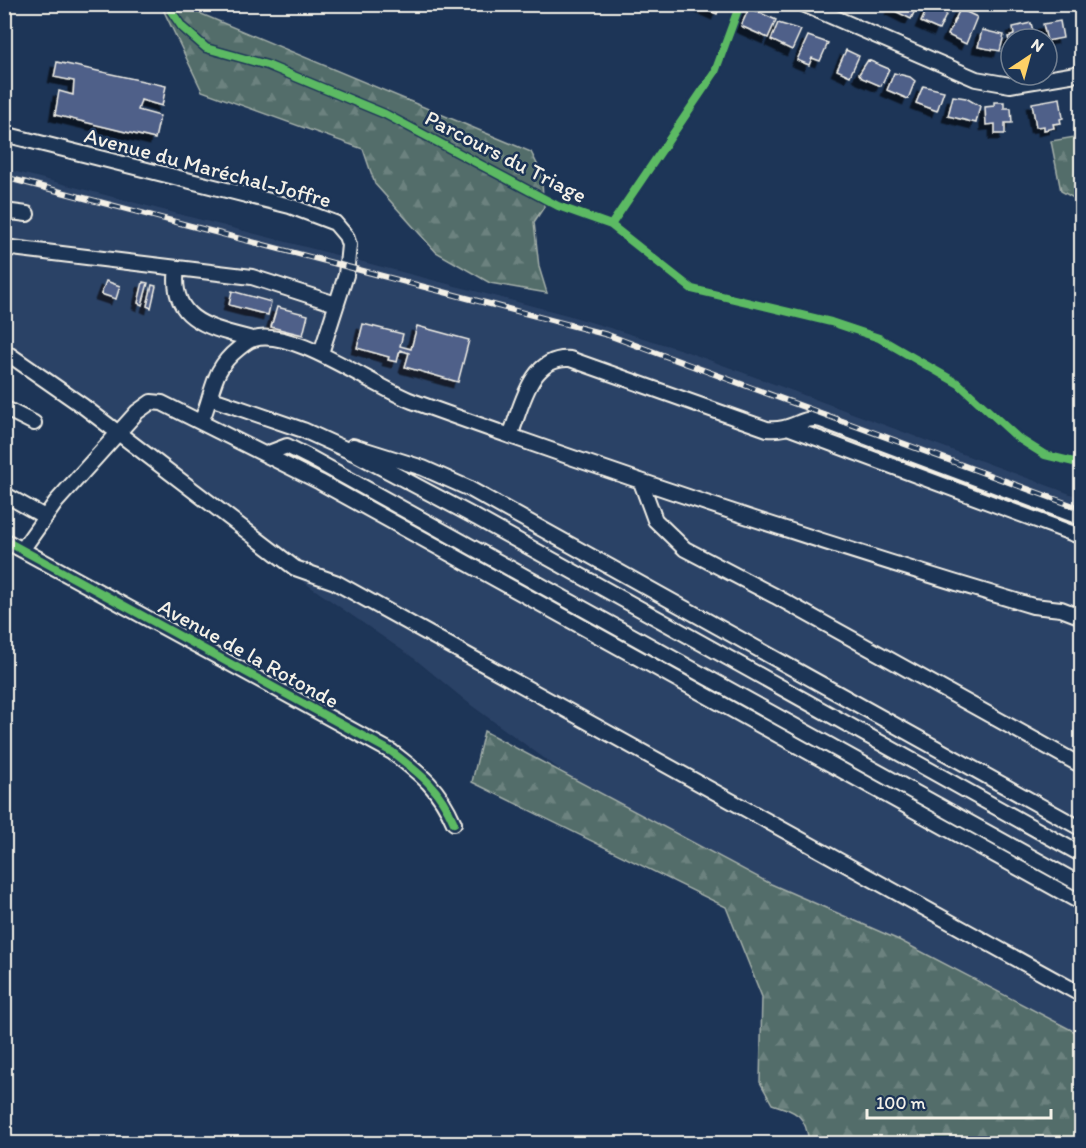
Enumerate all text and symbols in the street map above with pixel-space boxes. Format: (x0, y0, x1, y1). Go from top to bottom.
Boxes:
north arrow (999, 27, 1059, 87)
text: N (1028, 34, 1047, 56)
street label: Parcours du Triage (420, 104, 591, 209)
street label: Avenue du Maréchal-Joffre (81, 121, 334, 213)
street label: Avenue de la Rotonde (154, 593, 344, 714)
scale bar (867, 1082, 1052, 1120)
text: 100 m (876, 1092, 926, 1114)

